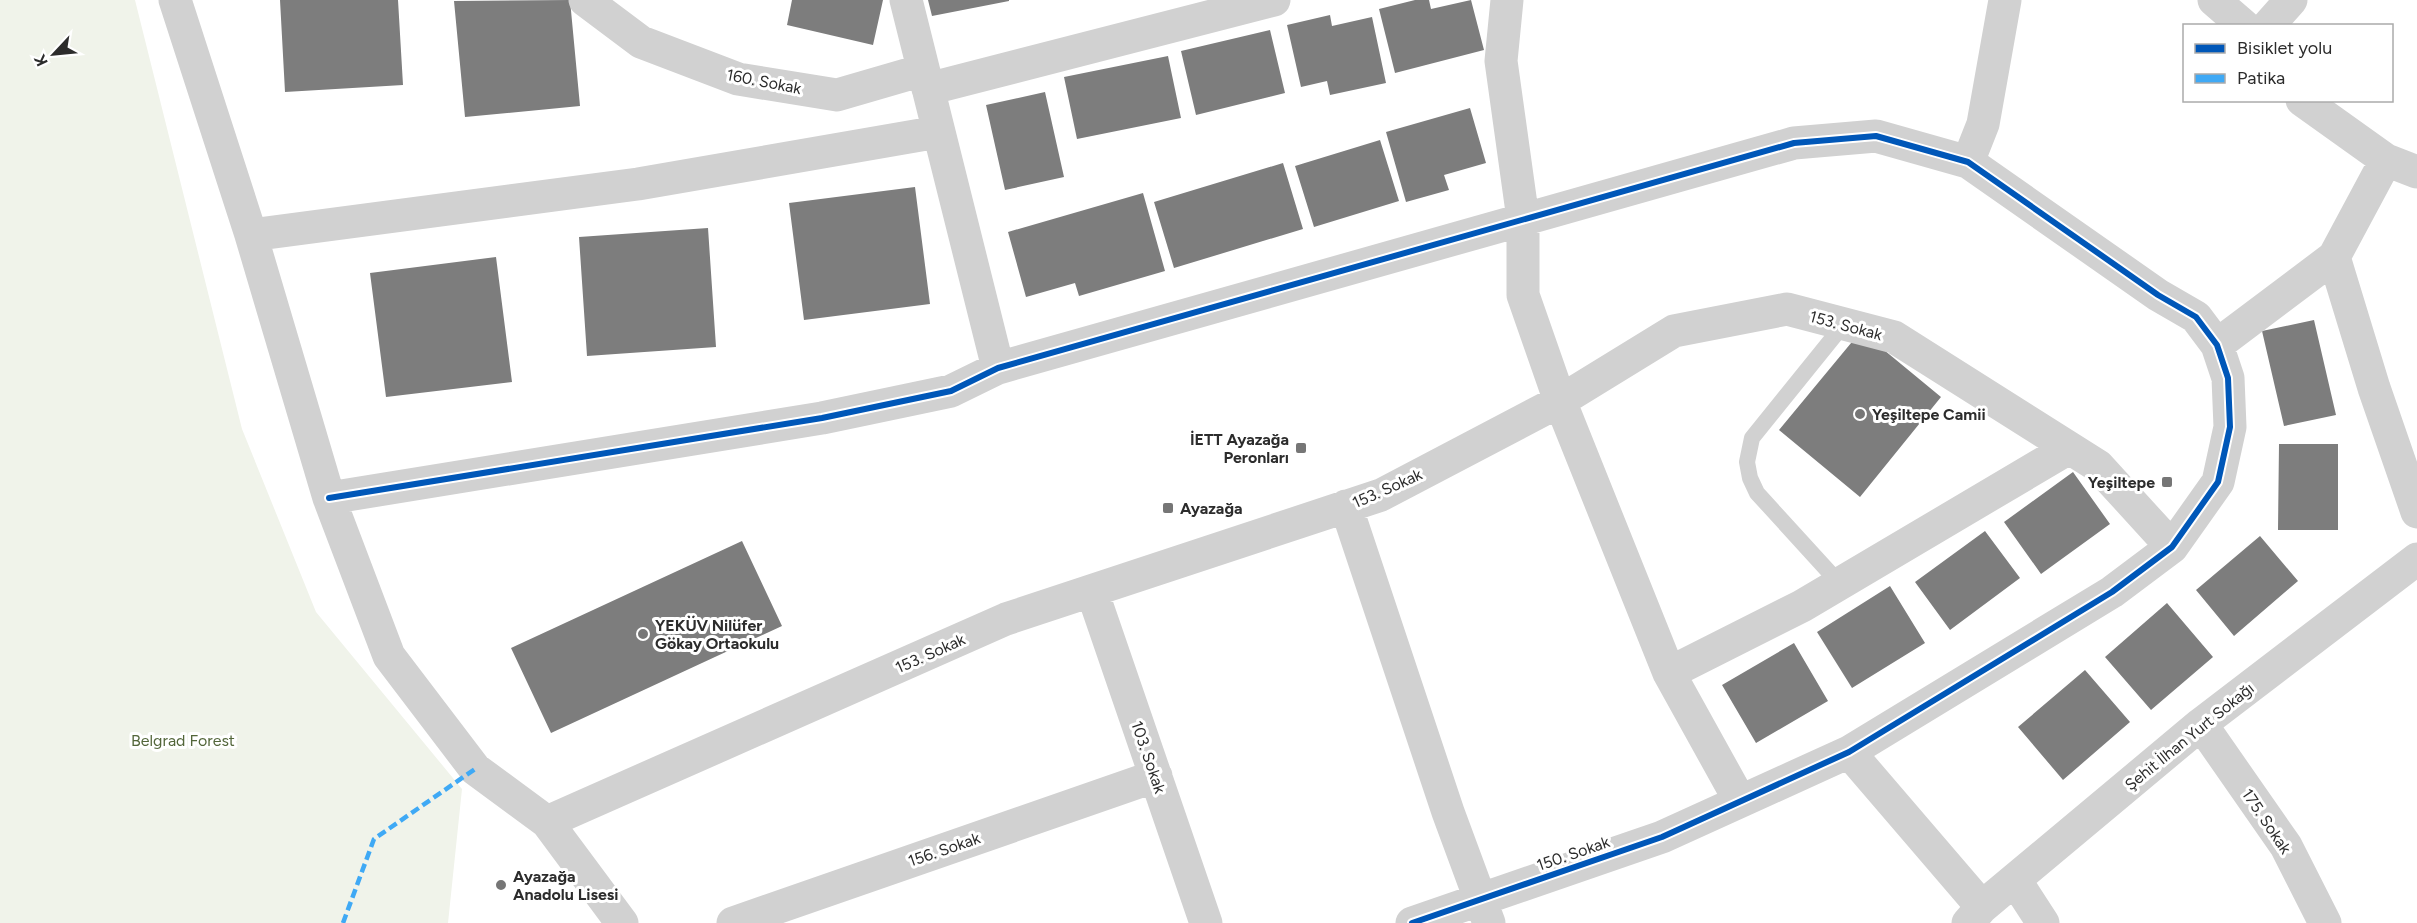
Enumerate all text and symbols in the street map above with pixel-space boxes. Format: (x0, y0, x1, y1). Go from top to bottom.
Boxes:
north arrow (24, 24, 84, 84)
legend (2183, 24, 2393, 102)
text: Bisiklet yolu (2237, 37, 2332, 59)
text: K (30, 51, 52, 69)
street label: 160. Sokak (725, 65, 803, 98)
text: Patika (2237, 67, 2285, 89)
street label: 153. Sokak (1807, 307, 1884, 344)
place label: Yeşiltepe Camii (1872, 405, 1986, 424)
marker: Yeşiltepe Camii (1853, 407, 1867, 421)
place label: İETT Ayazağa Peronları (1190, 430, 1289, 467)
marker: İETT Ayazağa Peronları (1294, 441, 1308, 455)
street label: 153. Sokak (1349, 465, 1425, 512)
place label: Yeşiltepe (2088, 473, 2155, 492)
marker: Yeşiltepe (2160, 475, 2174, 489)
place label: Ayazağa (1180, 499, 1243, 518)
marker: Ayazağa (1161, 501, 1175, 515)
place label: YEKÜV Nilüfer Gökay Ortaokulu (655, 616, 779, 653)
marker: YEKÜV Nilüfer Gökay Ortaokulu (636, 627, 650, 641)
street label: 153. Sokak (892, 630, 968, 677)
street label: Şehit İlhan Yurt Sokağı (2121, 678, 2258, 794)
street label: 103. Sokak (1127, 718, 1170, 796)
park label: Belgrad Forest (131, 731, 235, 750)
street label: 175. Sokak (2238, 785, 2295, 858)
street label: 156. Sokak (906, 828, 983, 871)
street label: 150. Sokak (1534, 832, 1612, 875)
place label: Ayazağa Anadolu Lisesi (513, 867, 618, 904)
marker: Ayazağa Anadolu Lisesi (494, 878, 508, 892)

